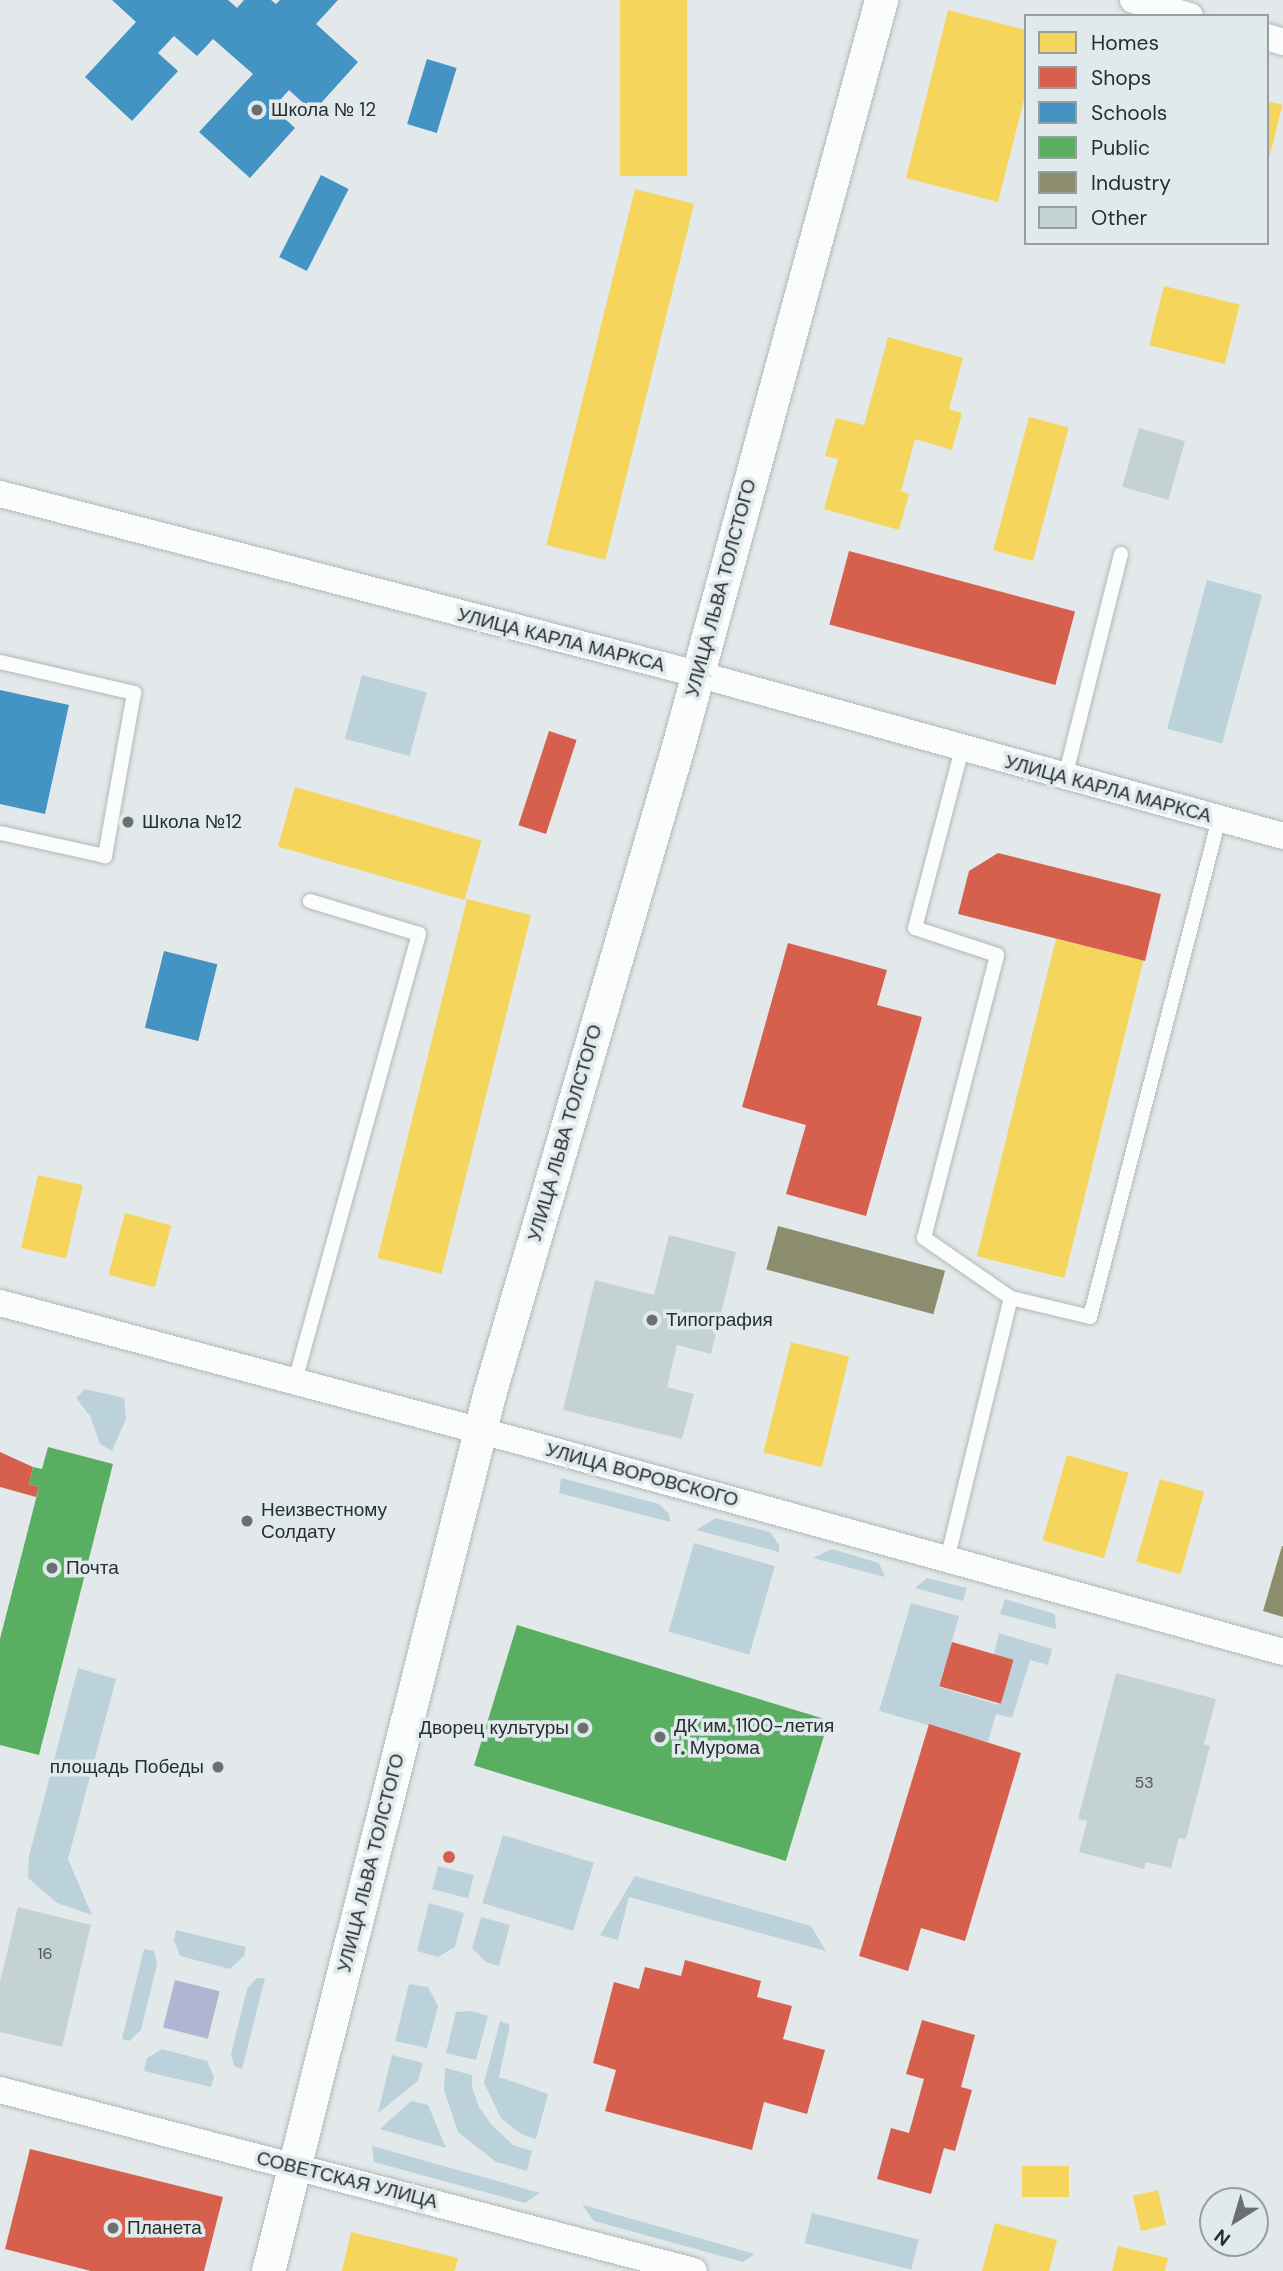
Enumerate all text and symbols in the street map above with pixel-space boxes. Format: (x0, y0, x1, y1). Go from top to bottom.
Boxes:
legend (1024, 14, 1269, 245)
text: Homes (1091, 29, 1159, 57)
text: Shops (1091, 64, 1151, 92)
place label: Школа № 12 (271, 99, 376, 121)
text: Schools (1091, 99, 1167, 127)
marker: Школа № 12 (249, 102, 265, 118)
text: Public (1091, 134, 1150, 162)
text: Industry (1091, 169, 1171, 197)
text: Other (1091, 204, 1147, 232)
street label: УЛИЦА ЛЬВА ТОЛСТОГО (681, 477, 761, 699)
street label: УЛИЦА КАРЛА МАРКСА (455, 603, 667, 677)
street label: УЛИЦА КАРЛА МАРКСА (1002, 750, 1214, 828)
place label: Школа №12 (142, 811, 242, 833)
marker: Школа №12 (120, 814, 136, 830)
street label: УЛИЦА ЛЬВА ТОЛСТОГО (523, 1022, 607, 1244)
place label: Типография (666, 1309, 773, 1331)
marker: Типография (644, 1312, 660, 1328)
street label: УЛИЦА ВОРОВСКОГО (543, 1438, 741, 1512)
place label: Неизвестному Солдату (261, 1499, 387, 1543)
marker: Неизвестному Солдату (239, 1513, 255, 1529)
place label: Почта (66, 1557, 119, 1579)
marker: Почта (44, 1560, 60, 1576)
place label: ДК им. 1100-летия г. Мурома (674, 1715, 834, 1759)
place label: Дворец культуры (419, 1717, 569, 1739)
marker: Дворец культуры (575, 1720, 591, 1736)
marker: ДК им. 1100-летия г. Мурома (652, 1729, 668, 1745)
street label: УЛИЦА ЛЬВА ТОЛСТОГО (333, 1751, 409, 1975)
place label: площадь Победы (50, 1756, 204, 1778)
marker: площадь Победы (210, 1759, 226, 1775)
house number: 53 (1134, 1773, 1154, 1793)
house number: 16 (37, 1944, 53, 1964)
street label: СОВЕТСКАЯ УЛИЦА (254, 2146, 440, 2214)
north arrow (1199, 2187, 1269, 2257)
place label: Планета (127, 2217, 202, 2239)
marker: Планета (105, 2220, 121, 2236)
text: N (1209, 2223, 1235, 2252)

